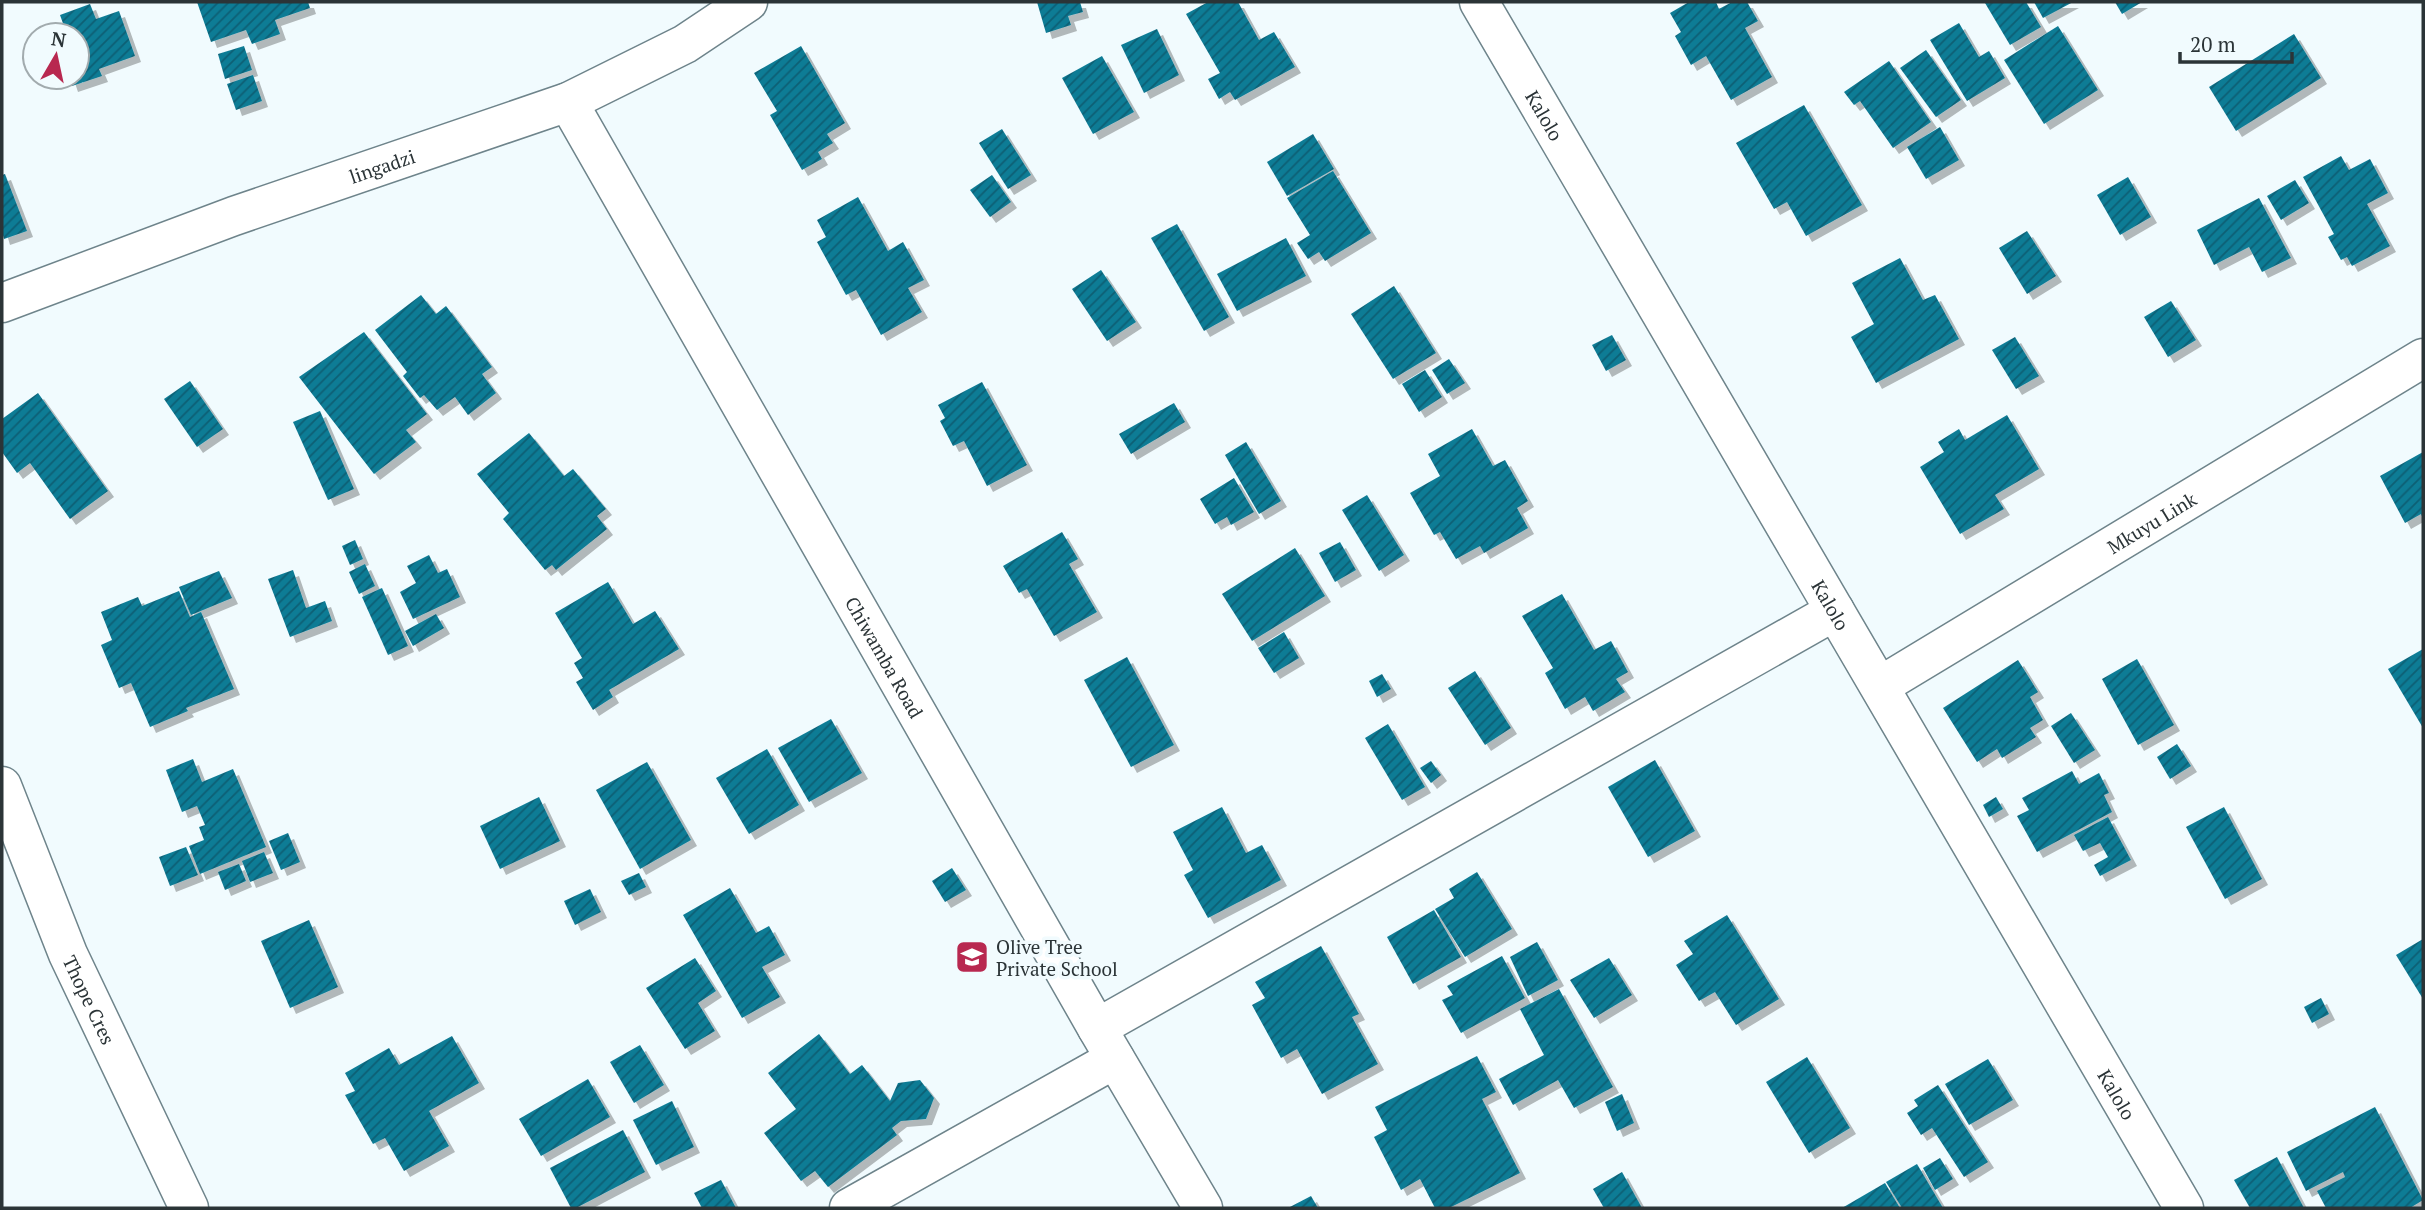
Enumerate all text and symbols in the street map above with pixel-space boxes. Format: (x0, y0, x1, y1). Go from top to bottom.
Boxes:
north arrow (21, 21, 91, 91)
scale bar (2180, 21, 2292, 65)
text: N (50, 25, 68, 52)
text: 20 m (2190, 30, 2236, 58)
street label: Kalolo (1521, 85, 1570, 145)
street label: lingadzi (346, 143, 418, 188)
street label: Mkuyu Link (2102, 486, 2201, 559)
street label: Kalolo (1807, 575, 1856, 634)
street label: Chiwamba Road (840, 592, 930, 722)
place label: Olive Tree Private School (996, 934, 1118, 981)
school or university icon: Olive Tree Private School (953, 938, 991, 976)
street label: Thope Cres (58, 951, 122, 1048)
street label: Kalolo (2093, 1064, 2142, 1124)

